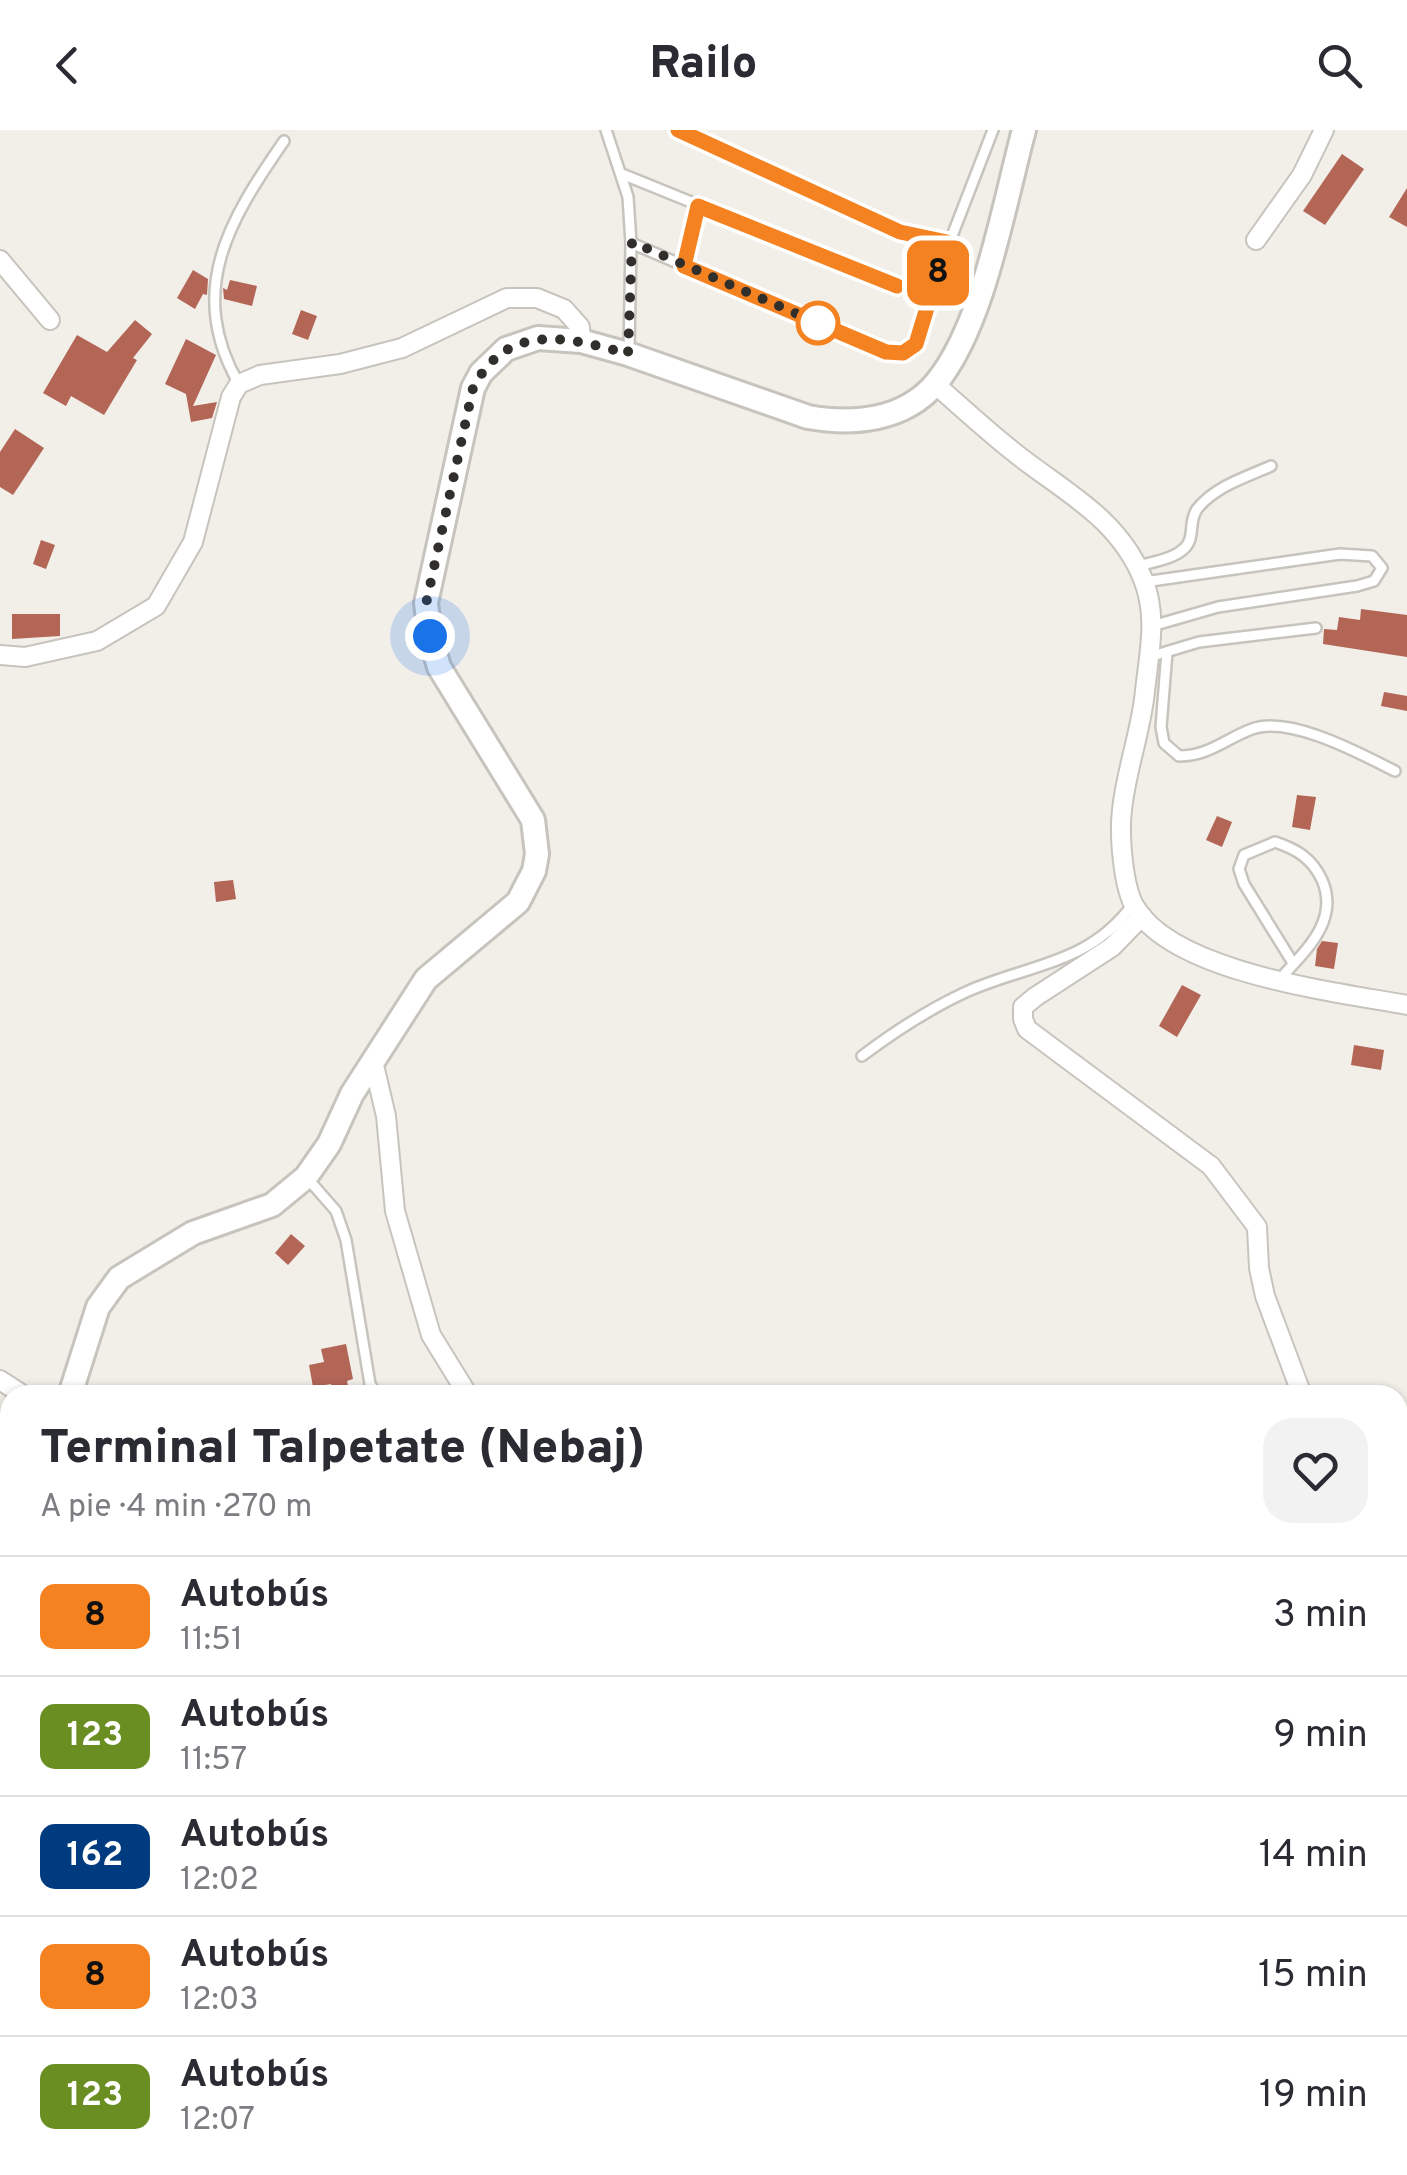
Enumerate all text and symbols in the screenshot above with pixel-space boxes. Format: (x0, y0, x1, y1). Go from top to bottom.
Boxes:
text: Railo (650, 37, 757, 94)
icon: back (40, 38, 95, 93)
icon: search (1312, 38, 1367, 93)
line badge: 8 (906, 240, 970, 306)
text: 8 (927, 251, 949, 295)
unlabelled marker (797, 302, 839, 344)
your location (405, 611, 455, 661)
button: heart (1263, 1418, 1368, 1523)
text: Terminal Talpetate (Nebaj) (40, 1420, 645, 1480)
text: A pie · 4 min · 270 m (40, 1488, 312, 1528)
text: Autobús (180, 1572, 329, 1621)
text: 3 min (1273, 1592, 1368, 1641)
text: 8 (84, 1594, 106, 1638)
text: 11:51 (180, 1621, 243, 1661)
text: Autobús (180, 1692, 329, 1741)
text: 9 min (1273, 1712, 1368, 1761)
text: 123 (67, 1714, 123, 1758)
text: 11:57 (180, 1741, 247, 1781)
text: Autobús (180, 1812, 329, 1861)
text: 14 min (1259, 1832, 1368, 1881)
text: 162 (67, 1834, 123, 1878)
text: 12:02 (180, 1861, 259, 1901)
text: Autobús (180, 1932, 329, 1981)
text: 15 min (1258, 1952, 1368, 2001)
text: 8 (84, 1954, 106, 1998)
text: 12:03 (180, 1981, 259, 2021)
text: Autobús (180, 2052, 329, 2101)
text: 19 min (1259, 2072, 1368, 2121)
text: 123 (67, 2074, 123, 2118)
text: 12:07 (180, 2101, 255, 2141)

